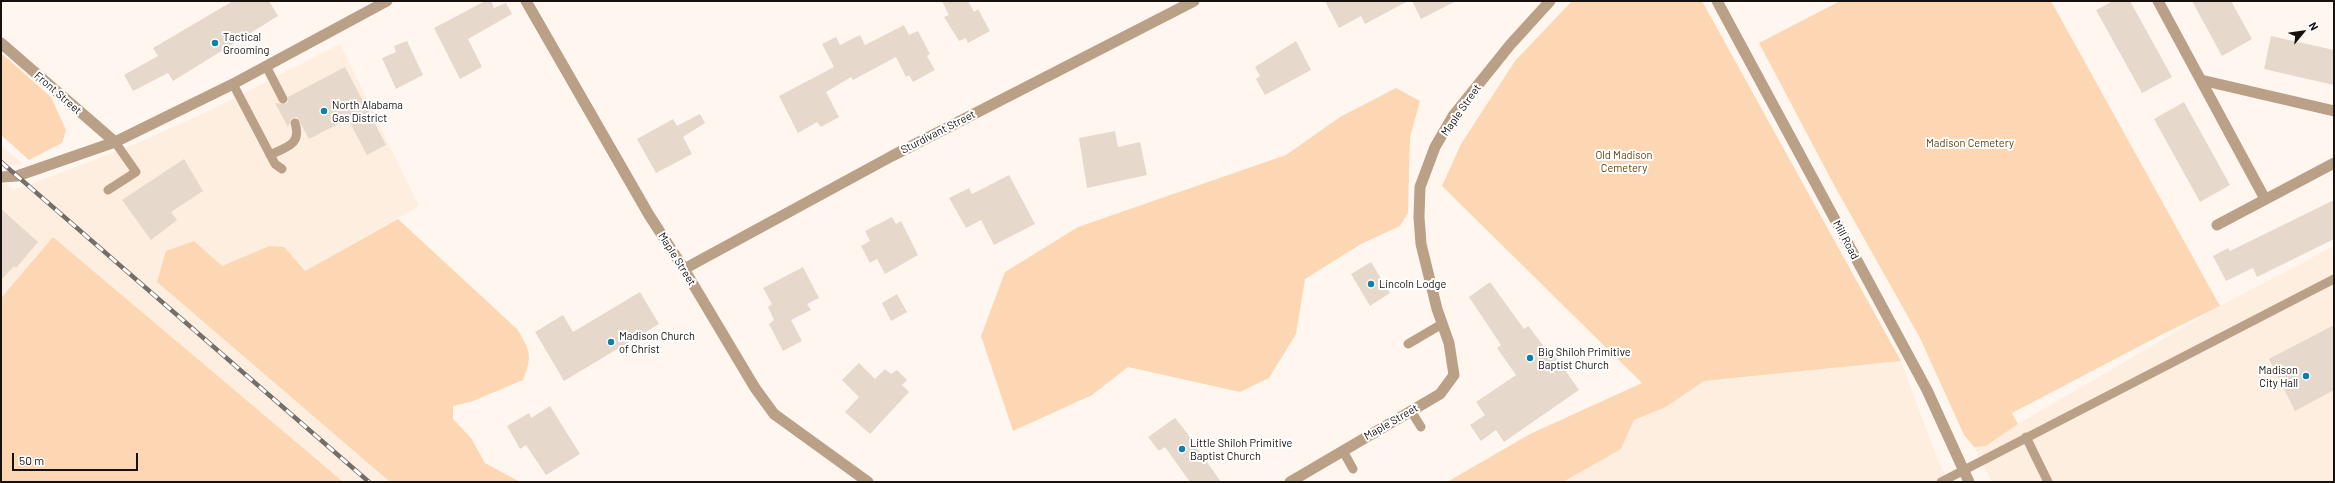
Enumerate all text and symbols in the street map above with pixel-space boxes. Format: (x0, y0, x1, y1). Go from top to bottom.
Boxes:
north arrow (2283, 12, 2323, 52)
text: N (2306, 20, 2321, 32)
place label: Tactical Grooming (223, 30, 269, 56)
marker: Tactical Grooming (210, 38, 220, 48)
street label: Front Street (32, 69, 84, 117)
street label: Maple Street (1438, 82, 1484, 138)
place label: North Alabama Gas District (332, 98, 403, 124)
marker: North Alabama Gas District (319, 106, 329, 116)
street label: Sturdivant Street (898, 108, 978, 156)
park label: Madison Cemetery (1926, 136, 2014, 150)
park label: Old Madison Cemetery (1595, 148, 1653, 174)
street label: Mill Road (1830, 218, 1862, 262)
street label: Maple Street (655, 230, 699, 288)
place label: Lincoln Lodge (1379, 277, 1446, 291)
marker: Lincoln Lodge (1366, 279, 1376, 289)
place label: Madison Church of Christ (619, 329, 695, 355)
marker: Madison Church of Christ (606, 337, 616, 347)
place label: Big Shiloh Primitive Baptist Church (1538, 345, 1631, 371)
marker: Big Shiloh Primitive Baptist Church (1525, 353, 1535, 363)
place label: Madison City Hall (2258, 363, 2298, 389)
marker: Madison City Hall (2301, 371, 2311, 381)
street label: Maple Street (1362, 401, 1420, 443)
place label: Little Shiloh Primitive Baptist Church (1190, 436, 1292, 462)
marker: Little Shiloh Primitive Baptist Church (1177, 444, 1187, 454)
scale bar (14, 445, 140, 471)
text: 50 m (19, 453, 44, 467)

